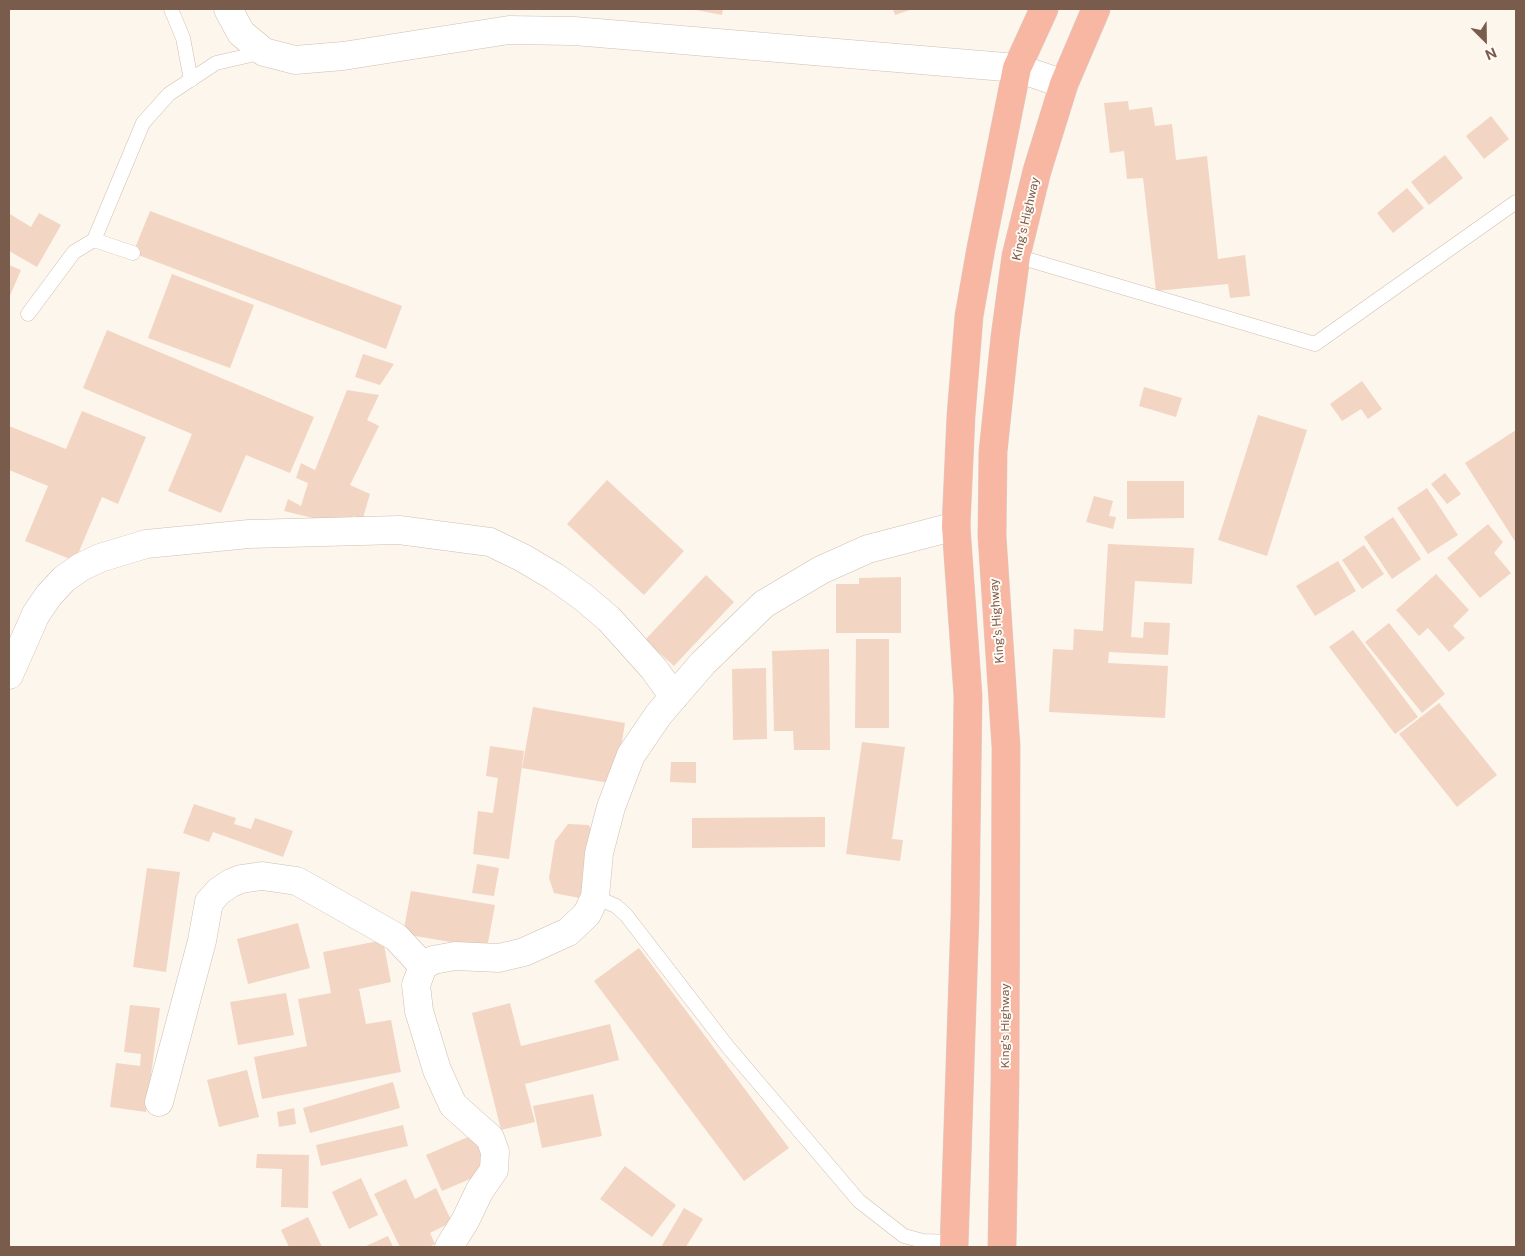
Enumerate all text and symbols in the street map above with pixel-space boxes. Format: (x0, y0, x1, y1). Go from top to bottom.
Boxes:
north arrow (1460, 15, 1510, 65)
text: N (1483, 44, 1499, 63)
street label: King's Highway (1009, 176, 1043, 262)
street label: King's Highway (987, 578, 1007, 664)
street label: King's Highway (998, 983, 1012, 1069)

